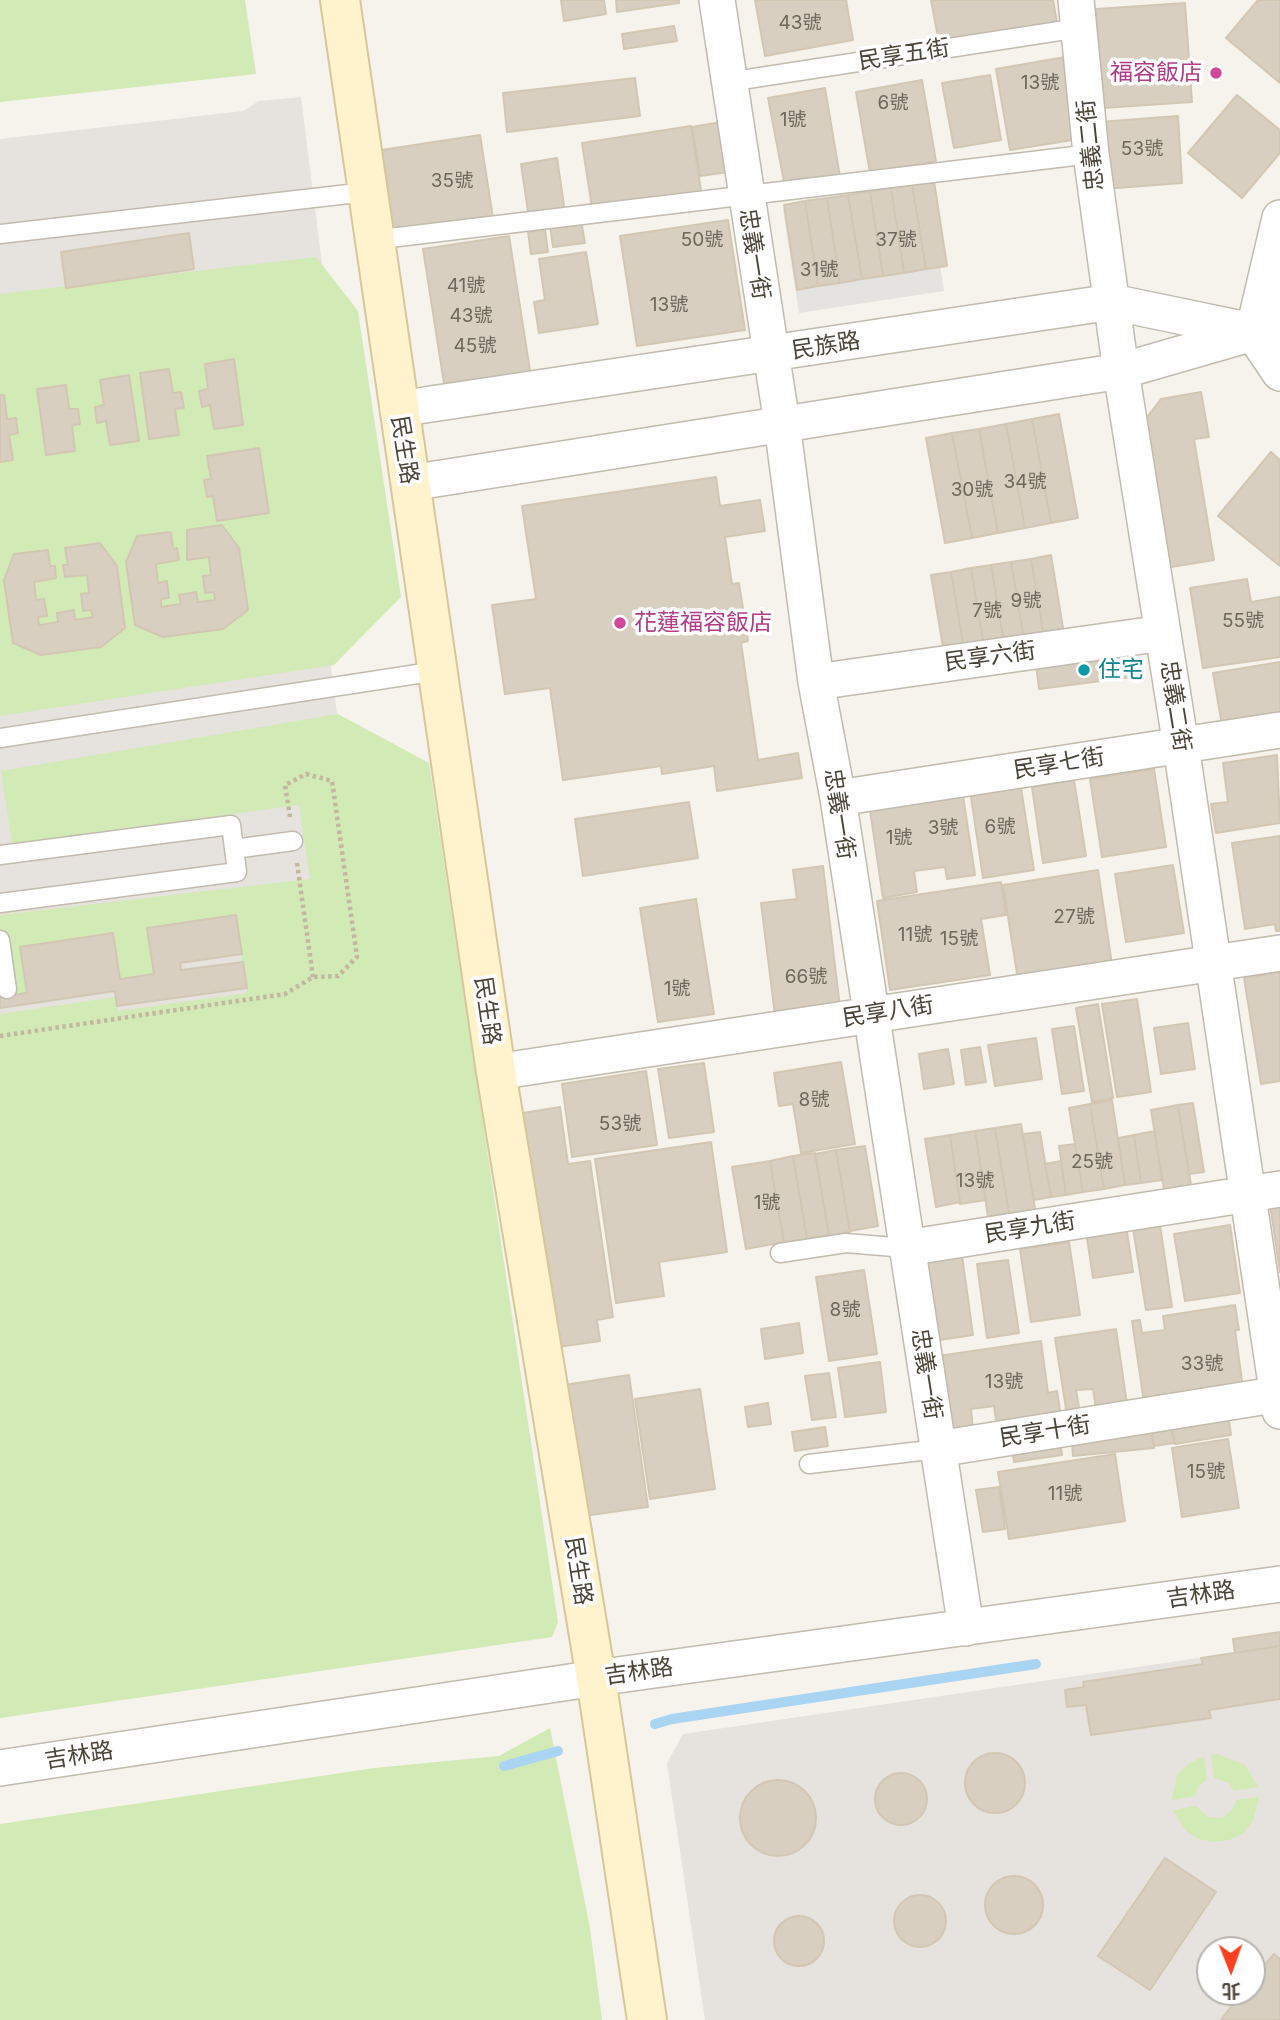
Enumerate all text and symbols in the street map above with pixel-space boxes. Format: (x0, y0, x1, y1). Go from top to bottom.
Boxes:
house number: 43號 (778, 12, 822, 34)
street label: 民享五街 (856, 34, 952, 76)
place label: 福容飯店 (1110, 59, 1202, 87)
marker: 福容飯店 (1208, 65, 1224, 81)
house number: 13號 (1021, 72, 1059, 94)
house number: 6號 (878, 92, 908, 114)
street label: 忠義二街 (1072, 98, 1110, 192)
house number: 1號 (780, 109, 806, 131)
house number: 53號 (1121, 138, 1163, 160)
house number: 35號 (431, 170, 473, 192)
street label: 忠義一街 (733, 206, 775, 302)
house number: 50號 (681, 229, 723, 251)
house number: 37號 (875, 229, 917, 251)
house number: 31號 (800, 259, 838, 281)
house number: 41號 (447, 275, 485, 297)
house number: 13號 (650, 294, 688, 316)
house number: 43號 (449, 305, 493, 327)
street label: 民族路 (790, 327, 862, 365)
house number: 45號 (454, 335, 496, 357)
street label: 民生路 (385, 414, 423, 486)
house number: 34號 (1003, 471, 1047, 493)
house number: 30號 (951, 479, 993, 501)
house number: 9號 (1011, 590, 1041, 612)
house number: 7號 (972, 600, 1002, 622)
place label: 花蓮福容飯店 (634, 609, 772, 637)
house number: 55號 (1222, 610, 1264, 632)
marker: 花蓮福容飯店 (612, 615, 628, 631)
street label: 民享六街 (943, 637, 1037, 677)
place label: 住宅 (1098, 656, 1144, 684)
street label: 忠義二街 (1154, 658, 1196, 754)
marker: 住宅 (1076, 662, 1092, 678)
street label: 民享七街 (1011, 743, 1107, 785)
street label: 忠義一街 (818, 766, 860, 862)
house number: 6號 (985, 816, 1015, 838)
house number: 3號 (928, 817, 958, 839)
house number: 1號 (886, 827, 912, 849)
house number: 27號 (1053, 906, 1095, 928)
house number: 11號 (898, 924, 932, 946)
house number: 15號 (940, 928, 978, 950)
house number: 66號 (785, 966, 827, 988)
street label: 民生路 (469, 975, 505, 1047)
house number: 1號 (664, 978, 690, 1000)
street label: 民享八街 (840, 991, 936, 1033)
house number: 8號 (799, 1089, 829, 1111)
house number: 53號 (599, 1113, 641, 1135)
house number: 25號 (1071, 1151, 1113, 1173)
house number: 13號 (956, 1170, 994, 1192)
house number: 1號 (754, 1192, 780, 1214)
street label: 民享九街 (982, 1207, 1078, 1249)
house number: 8號 (830, 1299, 860, 1321)
street label: 忠義一街 (905, 1326, 947, 1422)
house number: 33號 (1181, 1353, 1223, 1375)
house number: 13號 (985, 1371, 1023, 1393)
street label: 民享十街 (997, 1411, 1093, 1453)
house number: 15號 (1187, 1461, 1225, 1483)
house number: 11號 (1048, 1483, 1082, 1505)
street label: 民生路 (559, 1535, 597, 1607)
street label: 吉林路 (1165, 1577, 1237, 1613)
street label: 吉林路 (603, 1654, 675, 1690)
street label: 吉林路 (43, 1737, 115, 1775)
north arrow (1196, 1936, 1266, 2006)
text: 北 (1222, 1979, 1241, 2002)

